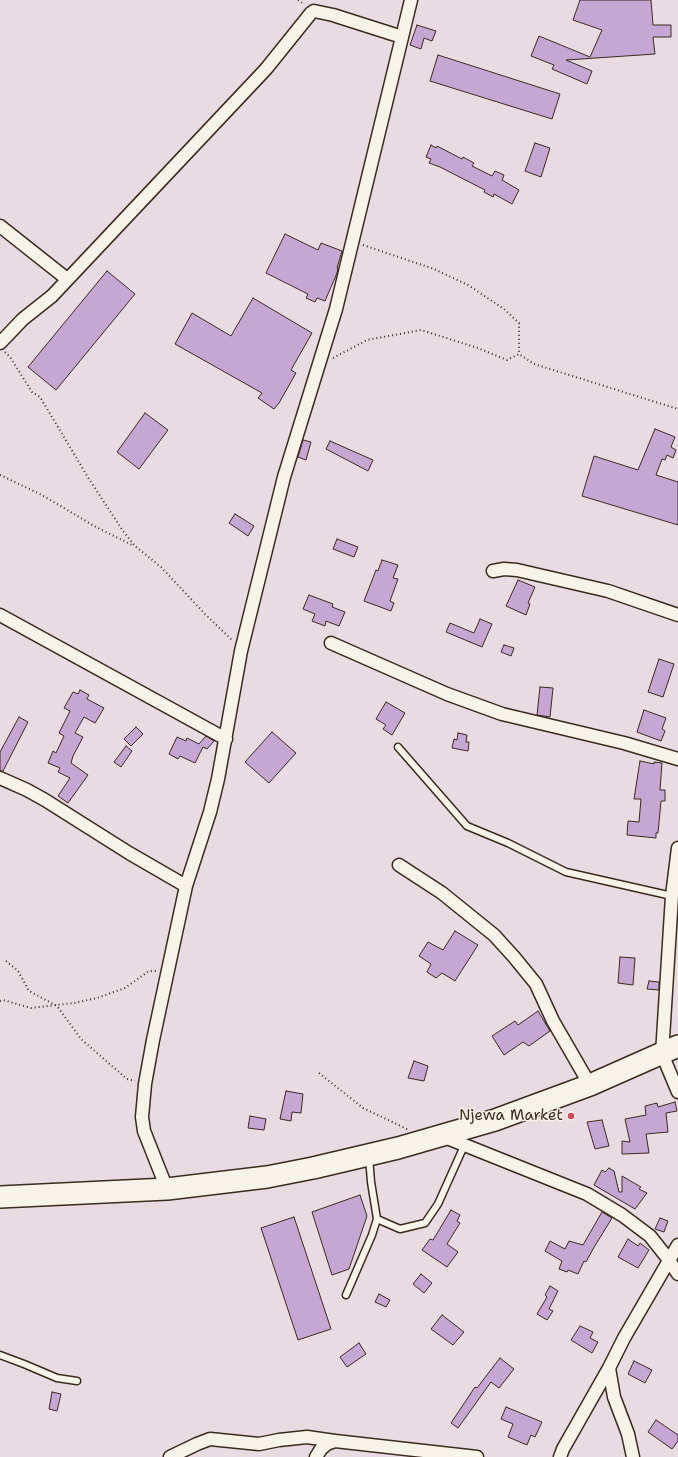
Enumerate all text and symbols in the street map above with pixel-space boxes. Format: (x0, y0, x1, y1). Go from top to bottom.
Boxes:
place label: Njewa Market (459, 1107, 563, 1125)
marker: Njewa Market (566, 1111, 576, 1121)

